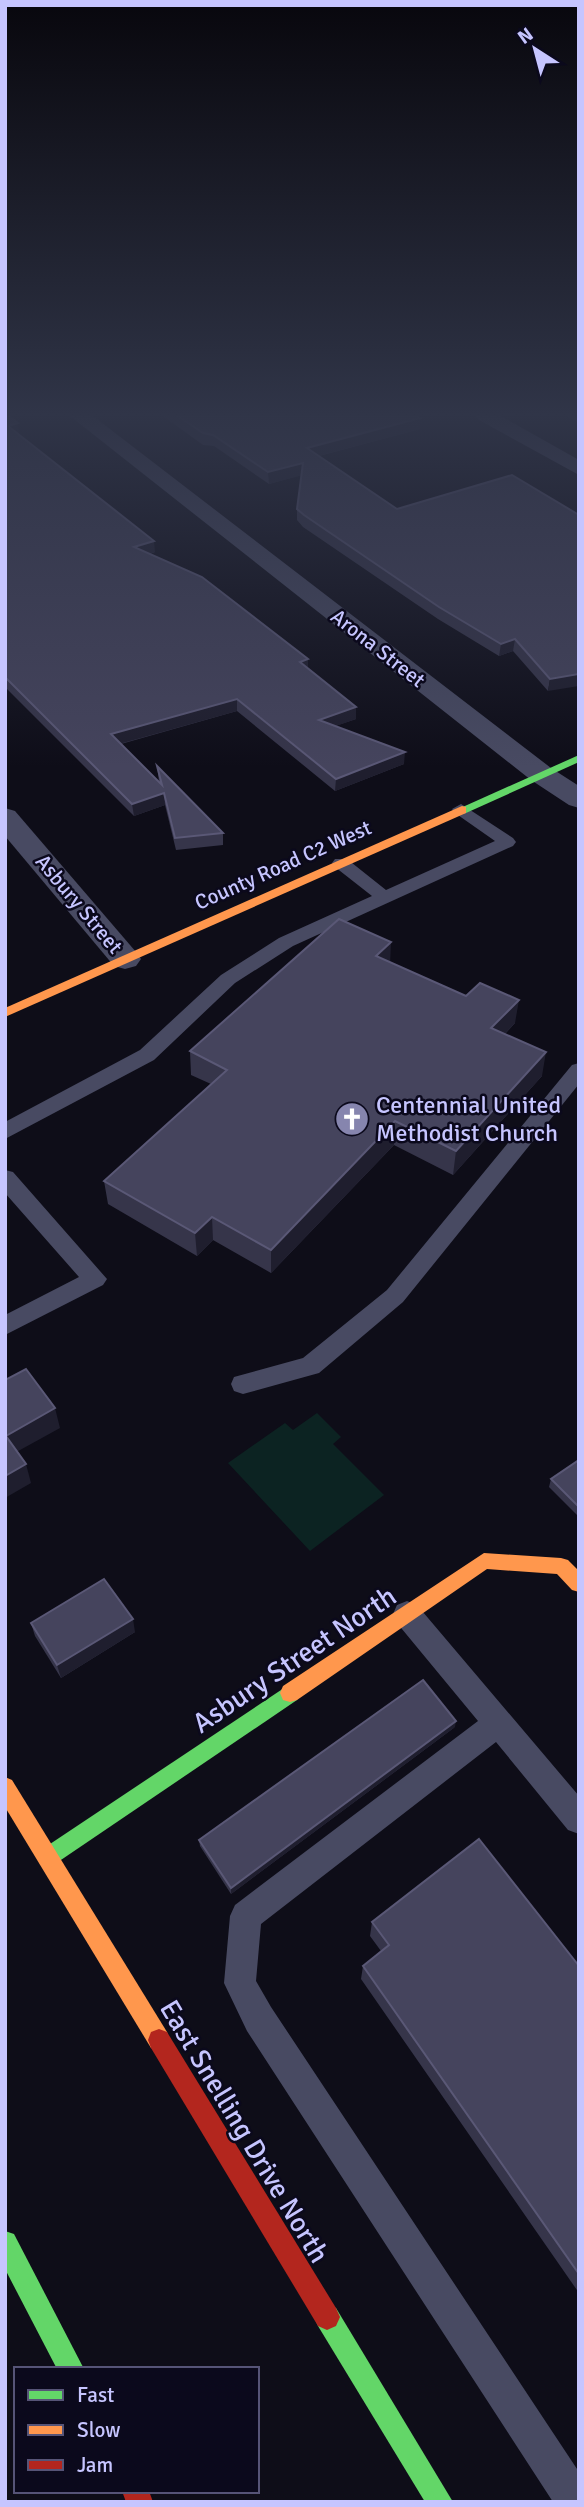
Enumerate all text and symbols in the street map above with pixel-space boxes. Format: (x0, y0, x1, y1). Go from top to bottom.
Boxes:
north arrow (500, 14, 570, 84)
text: N (513, 22, 538, 50)
street label: Arona Street (326, 603, 430, 693)
street label: County Road C2 West (191, 814, 375, 916)
street label: Asbury Street (30, 849, 128, 959)
place label: Centennial United Methodist Church (376, 1090, 561, 1148)
church icon: Centennial United Methodist Church (333, 1100, 371, 1138)
street label: Asbury Street North (186, 1579, 403, 1741)
street label: East Snelling Drive North (152, 1994, 336, 2269)
legend (14, 2367, 259, 2493)
text: Fast (77, 2382, 114, 2408)
text: Slow (77, 2417, 121, 2443)
text: Jam (77, 2452, 113, 2478)

